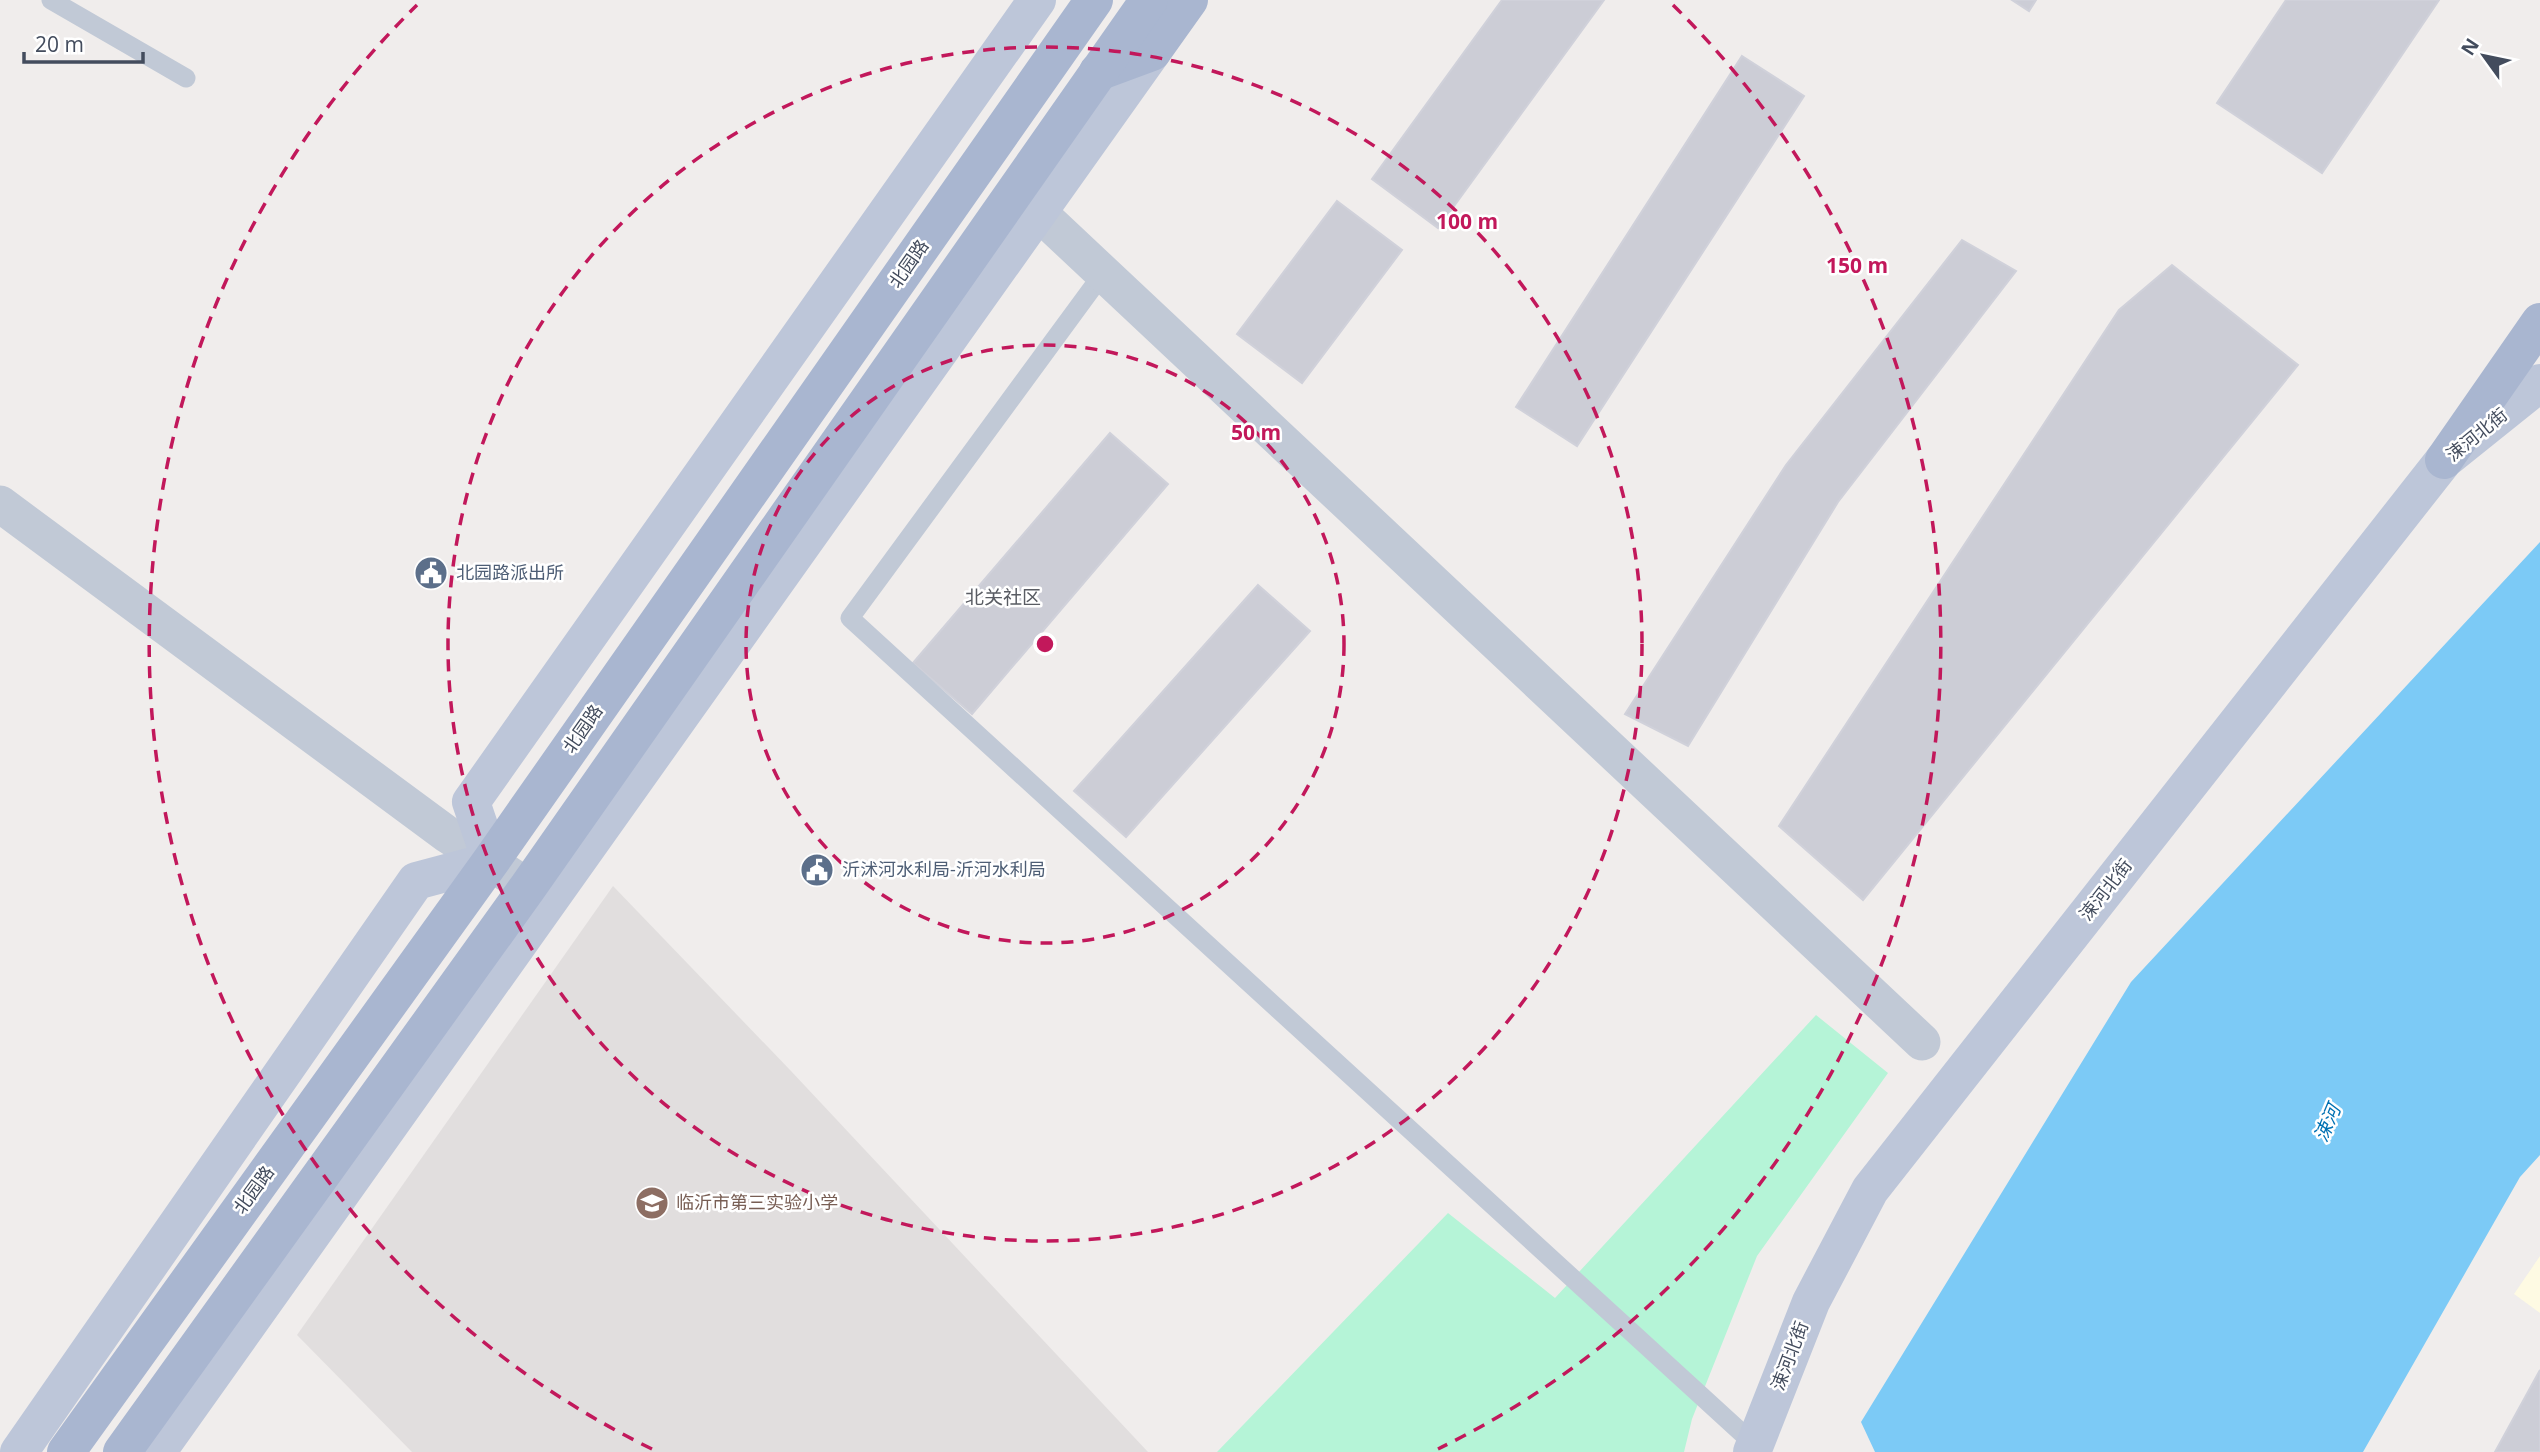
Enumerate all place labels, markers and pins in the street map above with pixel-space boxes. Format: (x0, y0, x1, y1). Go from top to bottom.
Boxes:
public building icon: 北园路派出所 (412, 554, 450, 592)
place label: 北园路派出所 (456, 560, 564, 584)
centre of rings (1033, 632, 1057, 656)
public building icon: 沂沭河水利局-沂河水利局 (798, 851, 836, 889)
place label: 沂沭河水利局-沂河水利局 (842, 857, 1046, 881)
school or university icon: 临沂市第三实验小学 (633, 1184, 671, 1222)
place label: 临沂市第三实验小学 (676, 1190, 838, 1214)

